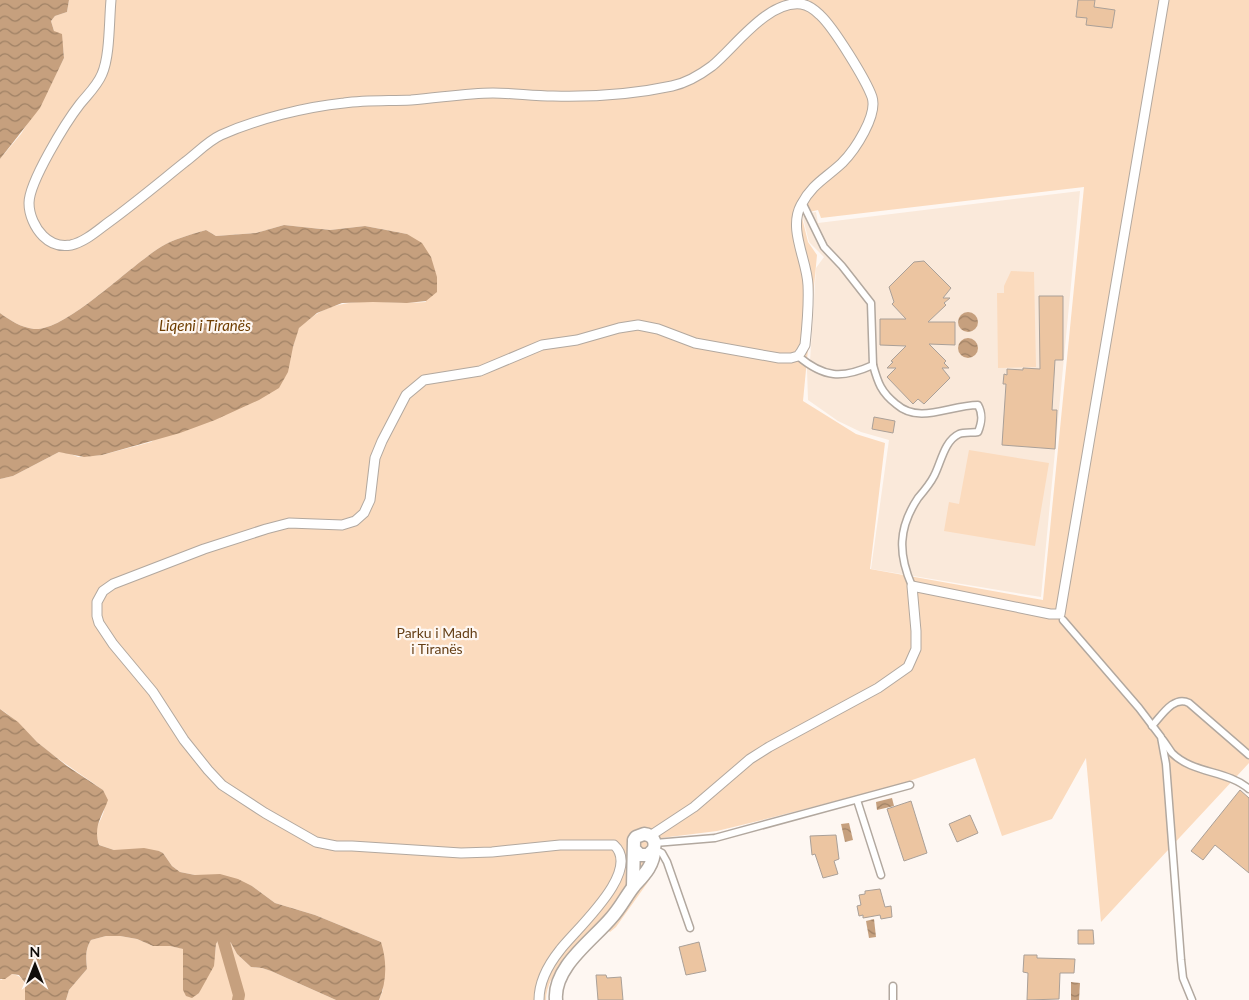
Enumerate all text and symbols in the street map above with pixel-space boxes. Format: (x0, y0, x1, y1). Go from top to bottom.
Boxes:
water label: Liqeni i Tiranës (159, 316, 251, 334)
park label: Parku i Madh i Tiranës (396, 624, 478, 657)
north arrow (10, 940, 60, 990)
text: N (30, 943, 40, 960)

